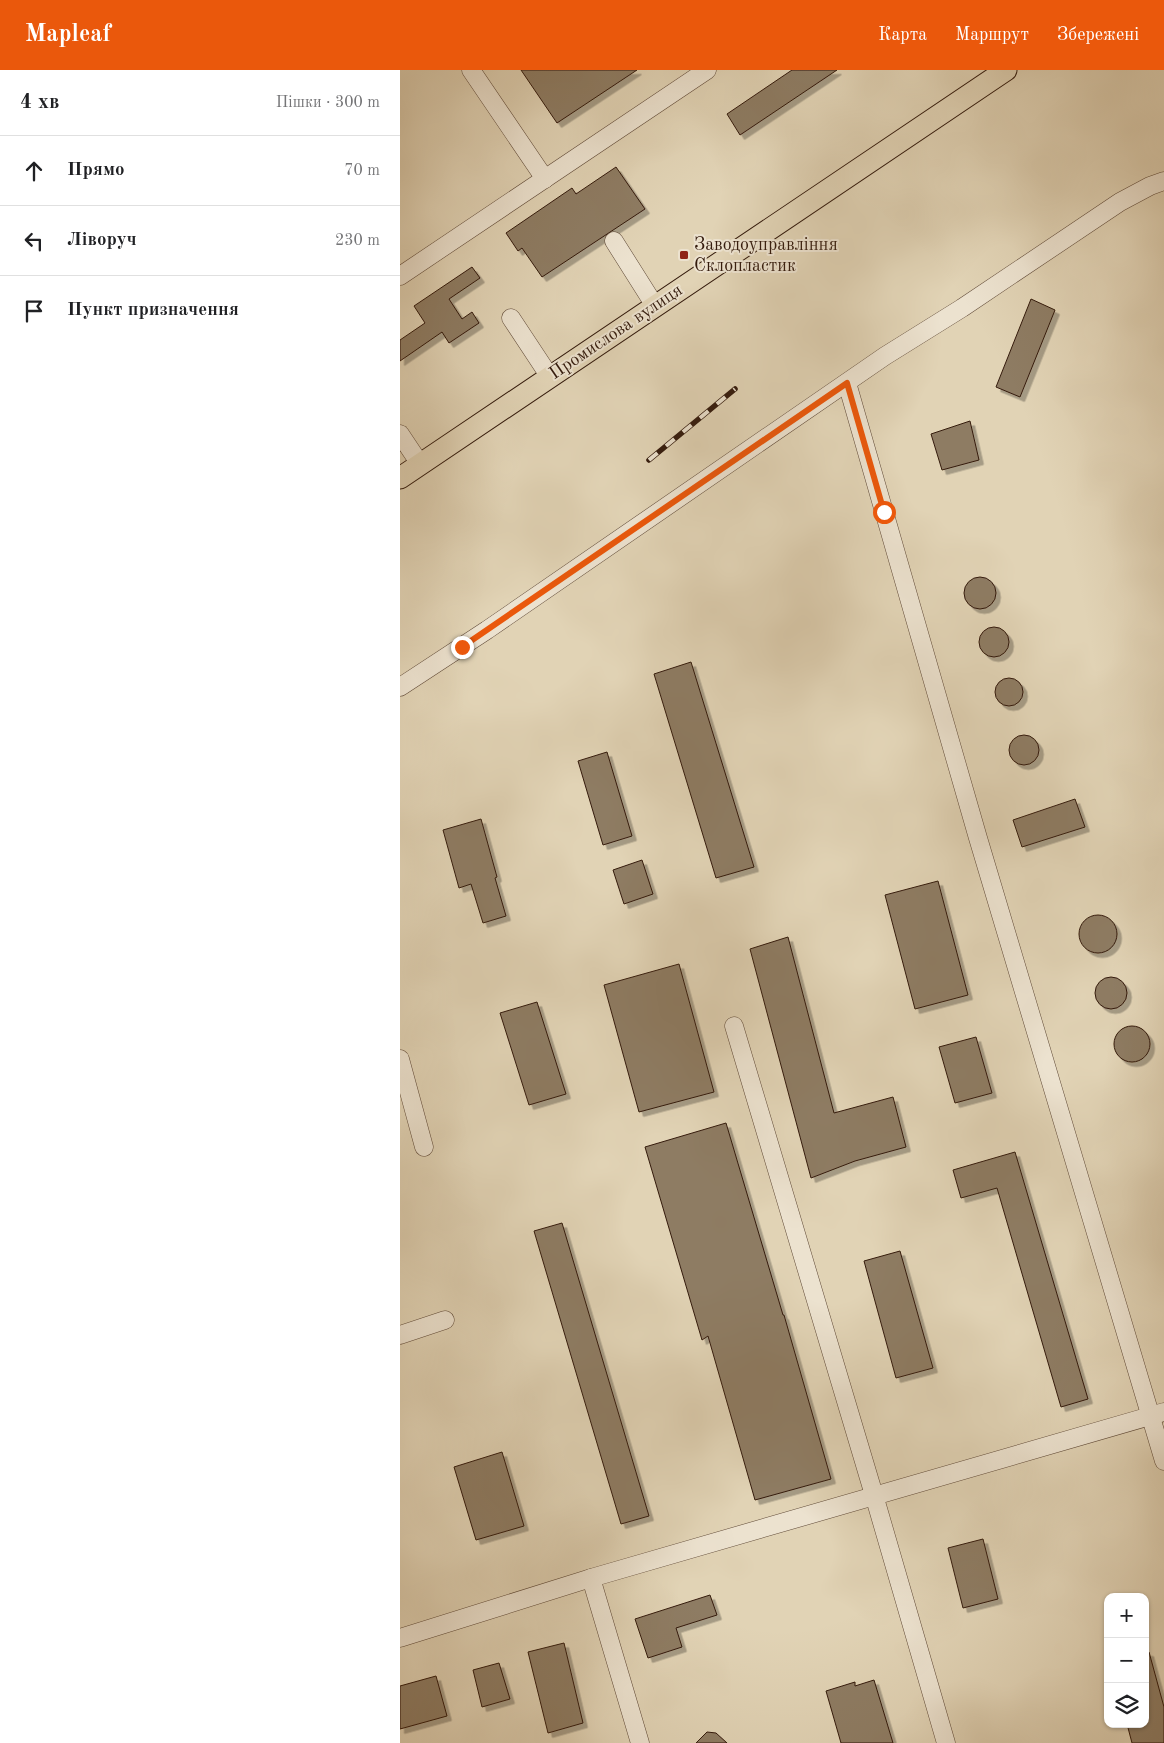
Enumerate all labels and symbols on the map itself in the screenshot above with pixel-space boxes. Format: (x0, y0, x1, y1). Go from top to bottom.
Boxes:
place label: Заводоуправління Склопластик (694, 236, 838, 275)
marker: Заводоуправління Склопластик (678, 249, 690, 261)
street label: Промислова вулиця (546, 281, 686, 383)
route start (873, 501, 896, 524)
route end (451, 636, 474, 659)

